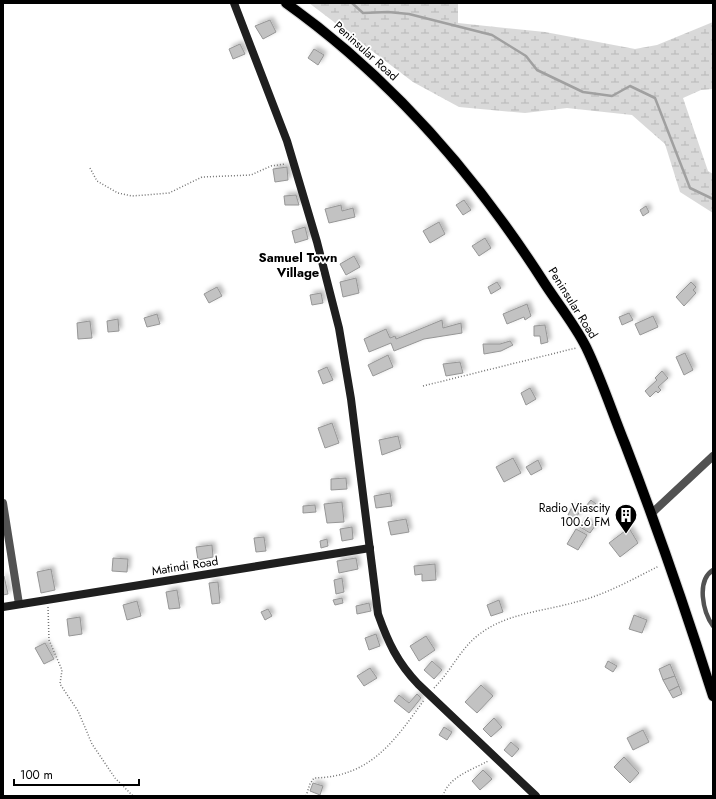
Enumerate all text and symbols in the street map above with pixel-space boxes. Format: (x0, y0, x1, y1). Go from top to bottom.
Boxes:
street label: Peninsular Road (330, 17, 402, 85)
district label: Samuel Town Village (259, 248, 337, 282)
street label: Peninsular Road (544, 264, 602, 342)
place label: Radio Viascity 100.6 FM (539, 499, 611, 531)
building icon: Radio Viascity 100.6 FM (613, 502, 639, 535)
street label: Matindi Road (150, 552, 220, 580)
scale bar (14, 761, 139, 787)
text: 100 m (20, 766, 53, 784)

